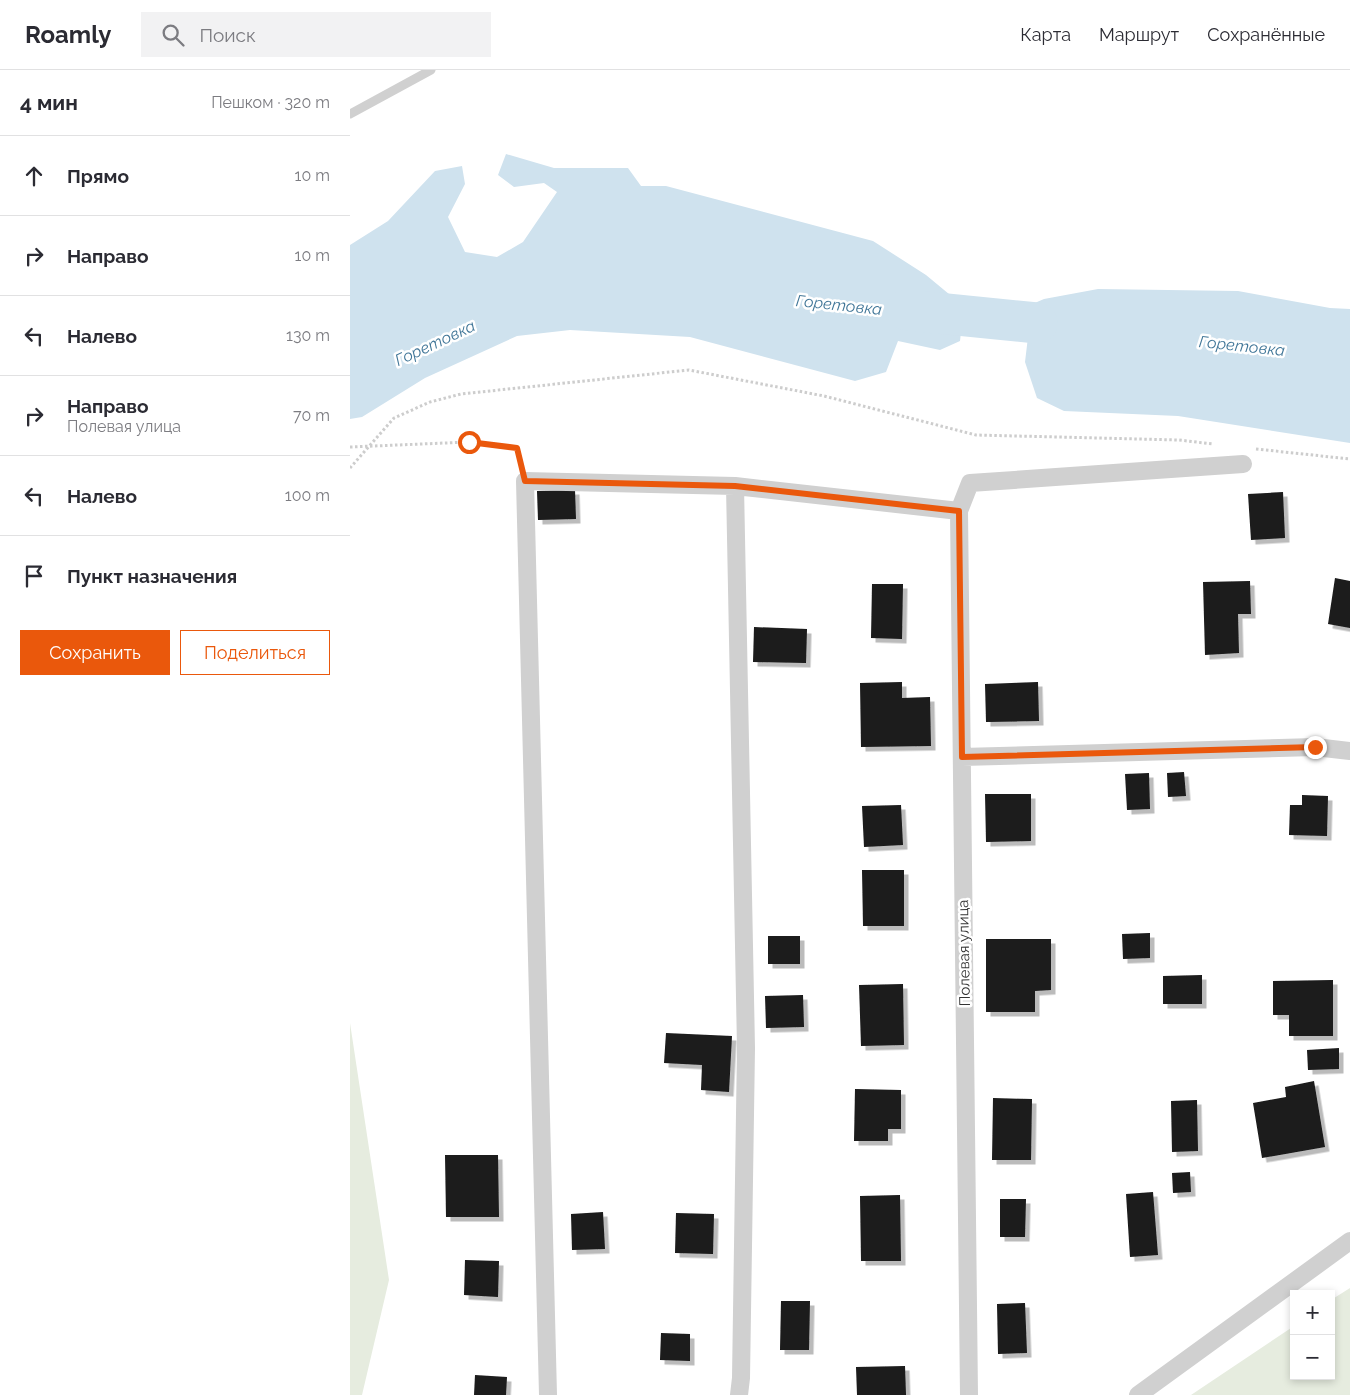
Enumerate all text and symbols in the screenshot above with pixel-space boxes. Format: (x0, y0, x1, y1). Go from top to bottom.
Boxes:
search box (141, 12, 491, 57)
text: Roamly (25, 20, 111, 49)
icon: search (159, 21, 187, 49)
text: Поиск (199, 24, 256, 46)
text: Карта (1020, 24, 1071, 45)
text: Маршрут (1099, 24, 1179, 45)
text: Сохранённые (1207, 24, 1325, 45)
text: 4 мин (20, 90, 78, 115)
text: Пешком · 320 m (211, 93, 330, 112)
icon: ahead (20, 162, 48, 190)
text: Прямо (67, 165, 129, 187)
text: 10 m (295, 166, 330, 185)
icon: right (20, 242, 48, 270)
text: Направо (67, 245, 148, 267)
text: 10 m (295, 246, 330, 265)
water label: Горетовка (795, 291, 883, 319)
water label: Горетовка (392, 316, 478, 370)
icon: left (20, 322, 48, 350)
text: Налево (67, 325, 137, 347)
text: 130 m (286, 326, 330, 345)
water label: Горетовка (1198, 332, 1286, 360)
text: Направо (67, 395, 148, 417)
icon: right (20, 402, 48, 430)
text: 70 m (293, 406, 330, 425)
text: Полевая улица (67, 417, 181, 436)
route start (458, 431, 481, 454)
icon: left (20, 482, 48, 510)
text: Налево (67, 485, 137, 507)
text: 100 m (285, 486, 330, 505)
icon: arrive (20, 562, 48, 590)
text: Пункт назначения (67, 565, 237, 587)
button: Сохранить (20, 630, 170, 675)
button: Поделиться (180, 630, 330, 675)
route end (1304, 736, 1327, 759)
street label: Полевая улица (954, 899, 974, 1007)
map controls (1290, 1290, 1335, 1380)
button: + (1290, 1290, 1335, 1335)
button: − (1290, 1335, 1335, 1380)

